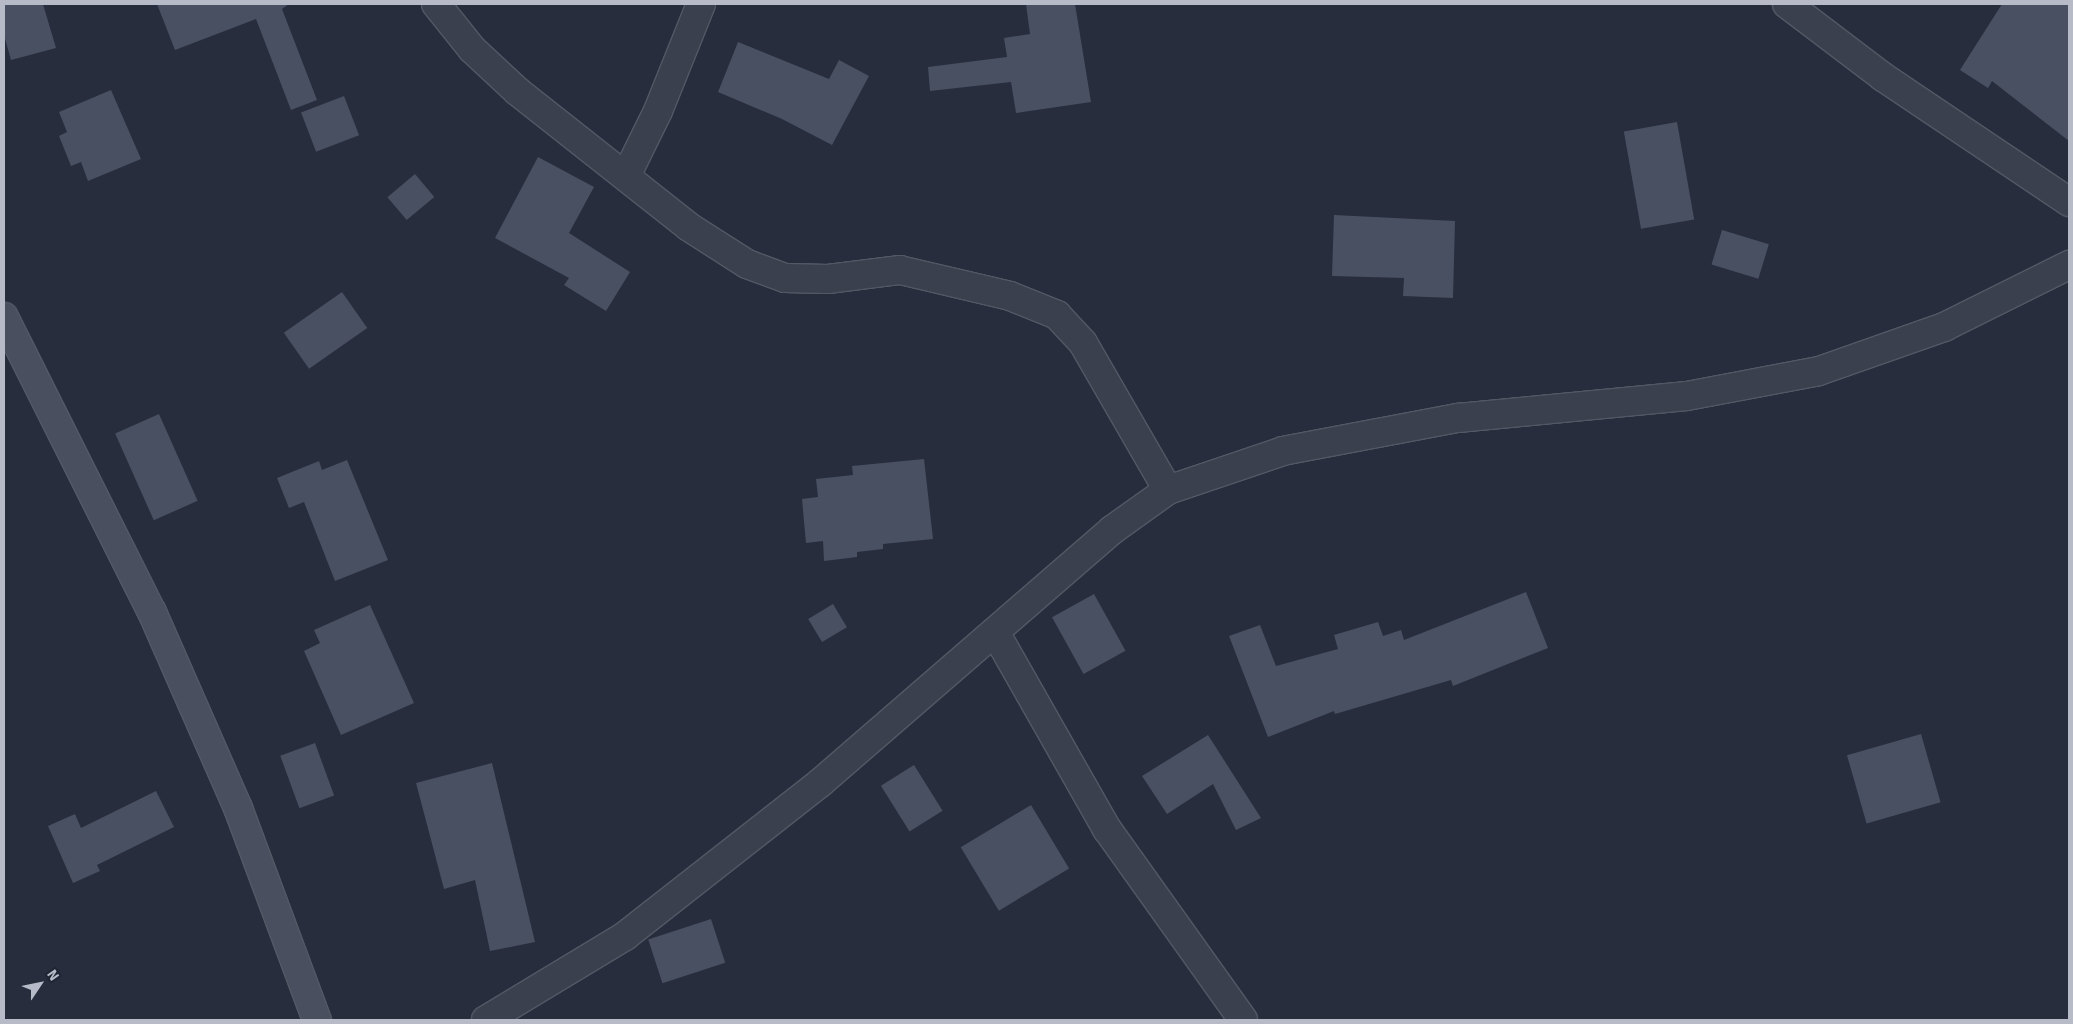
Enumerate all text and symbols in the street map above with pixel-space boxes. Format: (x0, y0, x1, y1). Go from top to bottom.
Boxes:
north arrow (15, 959, 65, 1009)
text: N (43, 967, 63, 984)

